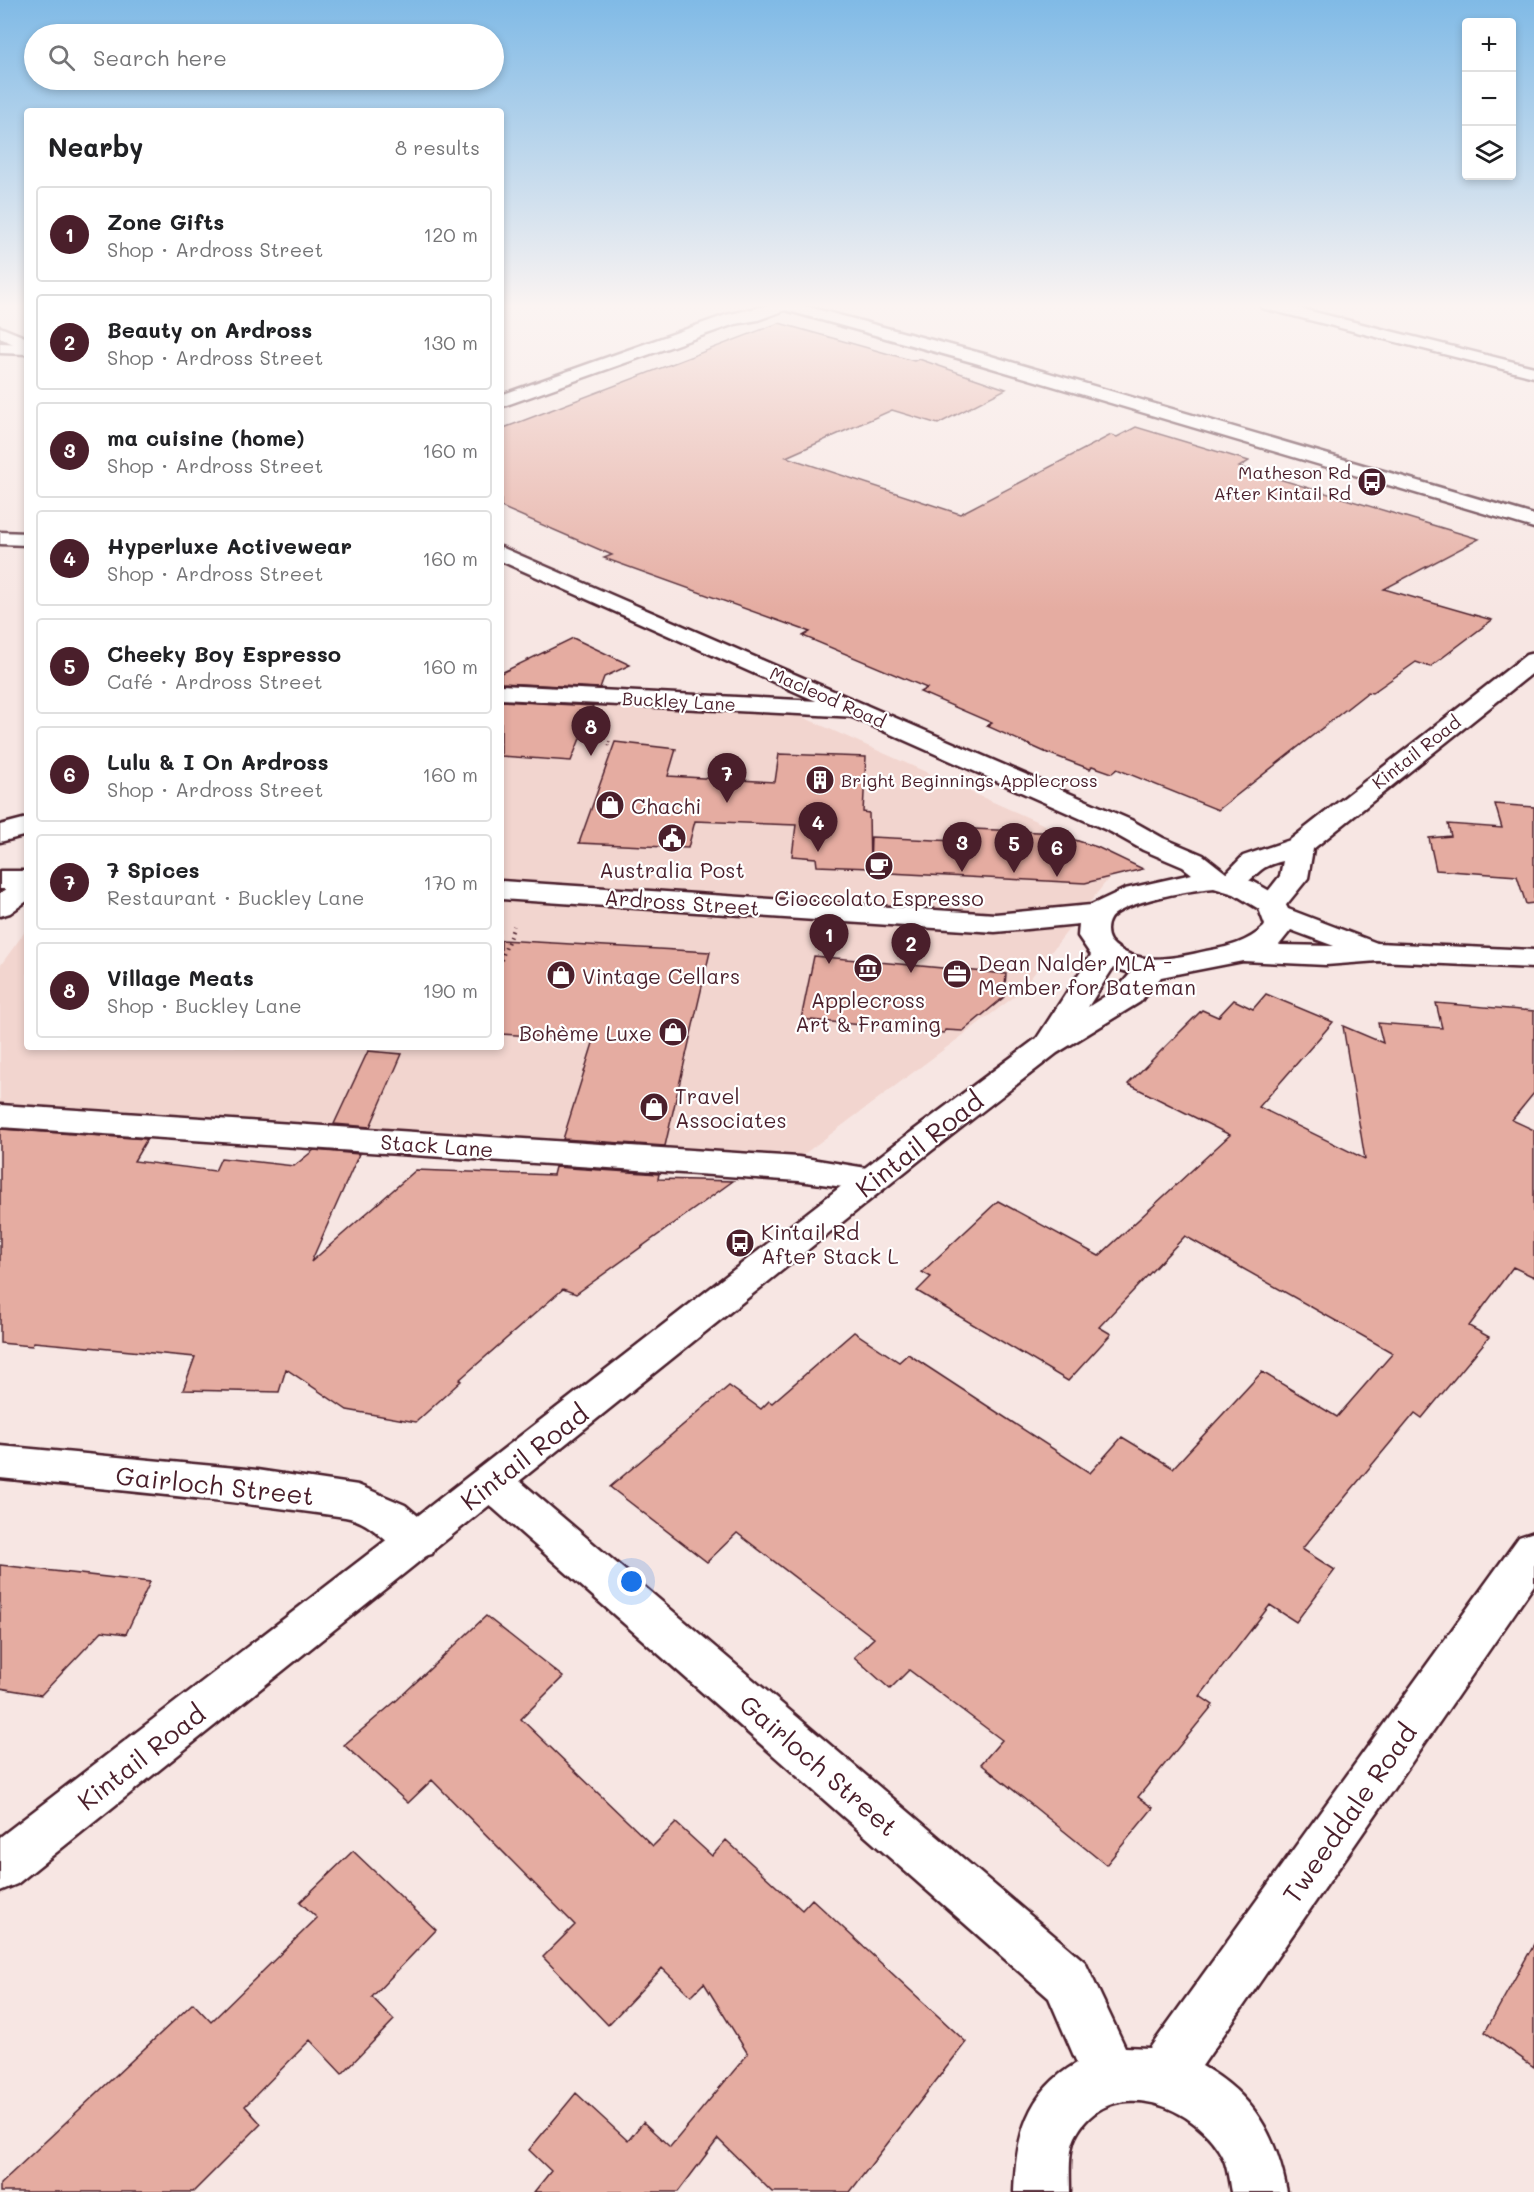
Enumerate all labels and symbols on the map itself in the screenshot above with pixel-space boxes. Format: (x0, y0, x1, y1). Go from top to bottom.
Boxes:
place label: Matheson Rd After Kintail Rd (1213, 460, 1351, 505)
bus stop icon: Matheson Rd After Kintail Rd (1356, 466, 1388, 498)
street label: Macleod Road (766, 661, 890, 733)
street label: Buckley Lane (622, 686, 736, 716)
pin: 8 (572, 706, 610, 756)
street label: Kintail Road (1367, 710, 1465, 794)
pin: 7 (708, 754, 746, 803)
building icon: Bright Beginnings Applecross (804, 764, 836, 796)
place label: Bright Beginnings Applecross (841, 768, 1098, 792)
shop icon: Chachi (594, 789, 626, 821)
place label: Chachi (631, 792, 702, 819)
pin: 4 (798, 802, 838, 852)
public building icon: Australia Post (656, 822, 688, 854)
pin: 3 (942, 822, 982, 872)
pin: 5 (994, 824, 1034, 873)
pin: 6 (1038, 828, 1076, 877)
cafe icon: Cioccolato Espresso (863, 850, 895, 882)
place label: Australia Post (599, 856, 745, 883)
street label: Ardross Street (604, 883, 760, 921)
place label: Cioccolato Espresso (774, 884, 984, 911)
pin: 1 (810, 914, 848, 964)
pin: 2 (892, 924, 930, 973)
place label: Dean Nalder MLA - Member for Bateman (978, 949, 1196, 1000)
museum icon: Applecross Art & Framing (852, 952, 884, 984)
office icon: Dean Nalder MLA - Member for Bateman (941, 958, 973, 990)
shop icon: Vintage Cellars (545, 959, 577, 991)
place label: Vintage Cellars (582, 962, 740, 989)
place label: Applecross Art & Framing (795, 986, 941, 1037)
shop icon: Bohème Luxe (657, 1016, 689, 1048)
place label: Bohème Luxe (519, 1019, 652, 1046)
place label: Travel Associates (675, 1082, 787, 1133)
street label: Kintail Road (848, 1083, 990, 1205)
shop icon: Travel Associates (638, 1091, 670, 1123)
street label: Stack Lane (380, 1128, 494, 1162)
place label: Kintail Rd After Stack L (761, 1218, 899, 1269)
bus stop icon: Kintail Rd After Stack L (724, 1227, 756, 1259)
street label: Kintail Road (453, 1396, 595, 1518)
street label: Gairloch Street (114, 1458, 316, 1512)
your location (617, 1567, 646, 1596)
street label: Gairloch Street (733, 1687, 905, 1843)
street label: Kintail Road (70, 1696, 212, 1818)
street label: Tweeddale Road (1274, 1717, 1424, 1909)

